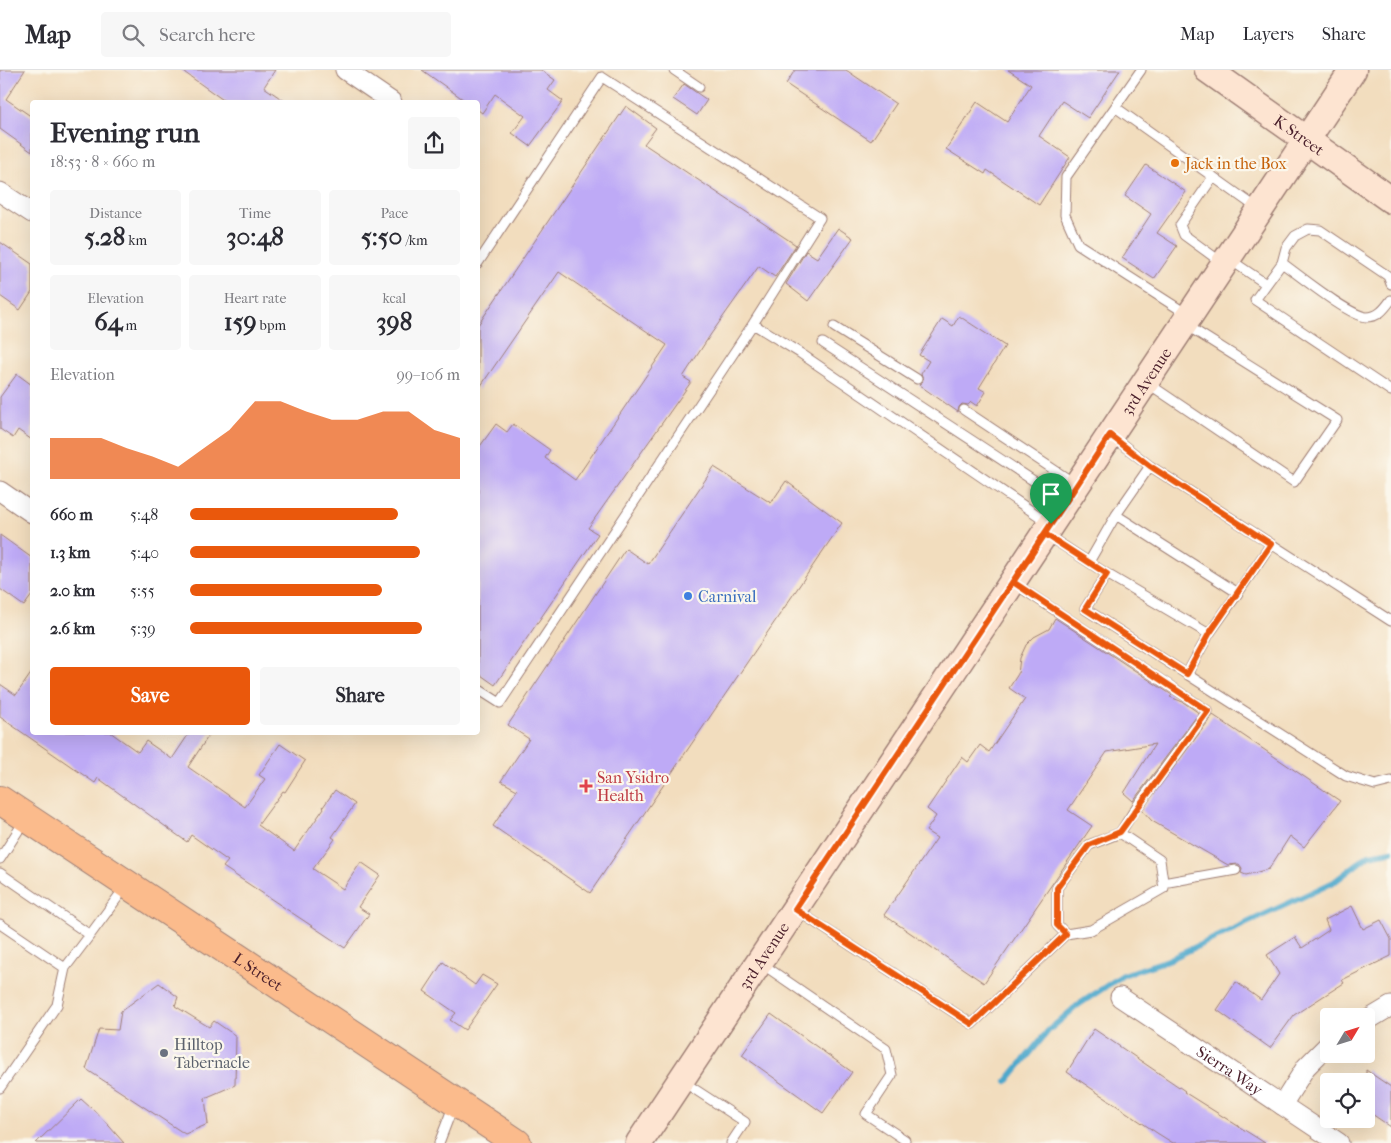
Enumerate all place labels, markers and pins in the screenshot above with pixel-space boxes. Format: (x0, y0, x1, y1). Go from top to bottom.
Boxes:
place label: Jack in the Box (1183, 154, 1287, 173)
marker: Jack in the Box (1169, 157, 1181, 169)
pin (1030, 473, 1072, 524)
place label: Carnival (698, 587, 757, 606)
marker: Carnival (682, 590, 694, 602)
place label: San Ysidro Health (597, 768, 669, 805)
marker: San Ysidro Health (579, 779, 593, 793)
place label: Hilltop Tabernacle (174, 1035, 250, 1072)
marker: Hilltop Tabernacle (158, 1047, 170, 1059)

